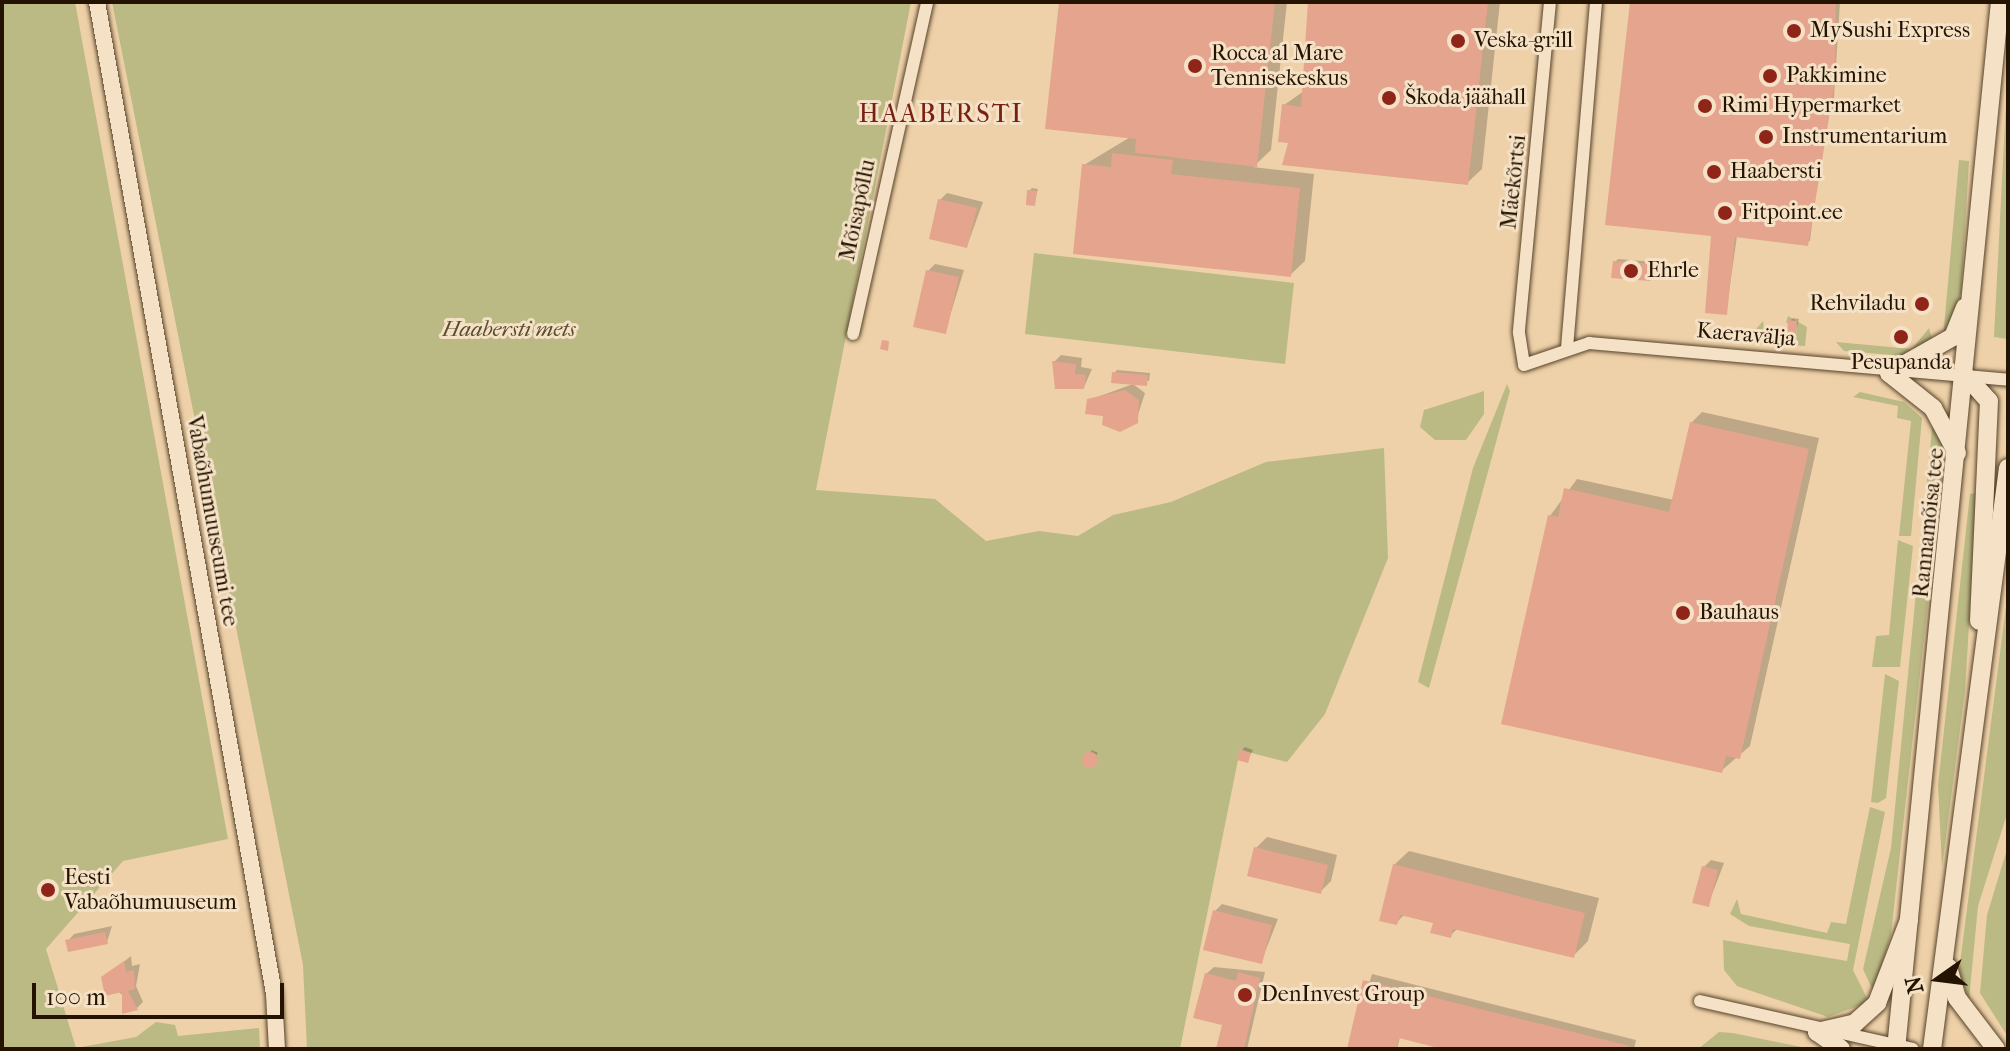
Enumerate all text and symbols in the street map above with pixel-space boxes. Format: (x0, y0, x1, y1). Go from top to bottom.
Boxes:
place label: MySushi Express (1810, 18, 1970, 44)
marker: MySushi Express (1785, 22, 1803, 40)
place label: Veska-grill (1474, 28, 1573, 54)
marker: Veska-grill (1449, 32, 1467, 50)
place label: Rocca al Mare Tennisekeskus (1211, 40, 1348, 92)
marker: Rocca al Mare Tennisekeskus (1186, 57, 1204, 75)
place label: Pakkimine (1786, 63, 1887, 89)
marker: Pakkimine (1761, 67, 1779, 85)
place label: Škoda jäähall (1405, 85, 1526, 111)
marker: Škoda jäähall (1380, 89, 1398, 107)
place label: Rimi Hypermarket (1721, 93, 1901, 119)
marker: Rimi Hypermarket (1696, 97, 1714, 115)
district label: HAABERSTI (859, 98, 1023, 130)
place label: Instrumentarium (1782, 124, 1947, 150)
marker: Instrumentarium (1757, 128, 1775, 146)
street label: Mäekõrtsi (1496, 133, 1532, 231)
street label: Mõisapõllu (834, 157, 882, 263)
place label: Haabersti (1730, 159, 1822, 185)
marker: Haabersti (1705, 163, 1723, 181)
place label: Fitpoint.ee (1741, 200, 1843, 226)
marker: Fitpoint.ee (1716, 204, 1734, 222)
place label: Ehrle (1647, 258, 1699, 284)
marker: Ehrle (1622, 262, 1640, 280)
place label: Rehviladu (1809, 291, 1906, 317)
marker: Rehviladu (1913, 295, 1931, 313)
park label: Haabersti mets (442, 317, 576, 343)
street label: Kaeravälja (1695, 318, 1797, 352)
marker: Pesupanda (1892, 328, 1910, 346)
place label: Pesupanda (1850, 350, 1952, 376)
street label: Vabaõhumuuseumi tee (180, 413, 244, 629)
street label: Rannamõisa tee (1908, 447, 1950, 599)
place label: Bauhaus (1699, 600, 1779, 626)
marker: Bauhaus (1674, 604, 1692, 622)
place label: Eesti Vabaõhumuuseum (64, 864, 237, 916)
marker: Eesti Vabaõhumuuseum (39, 881, 57, 899)
north arrow (1898, 939, 1978, 1019)
scale bar (36, 967, 288, 1017)
text: N (1900, 974, 1929, 996)
place label: DenInvest Group (1261, 982, 1425, 1008)
text: 100 m (46, 983, 106, 1011)
marker: DenInvest Group (1236, 986, 1254, 1004)

